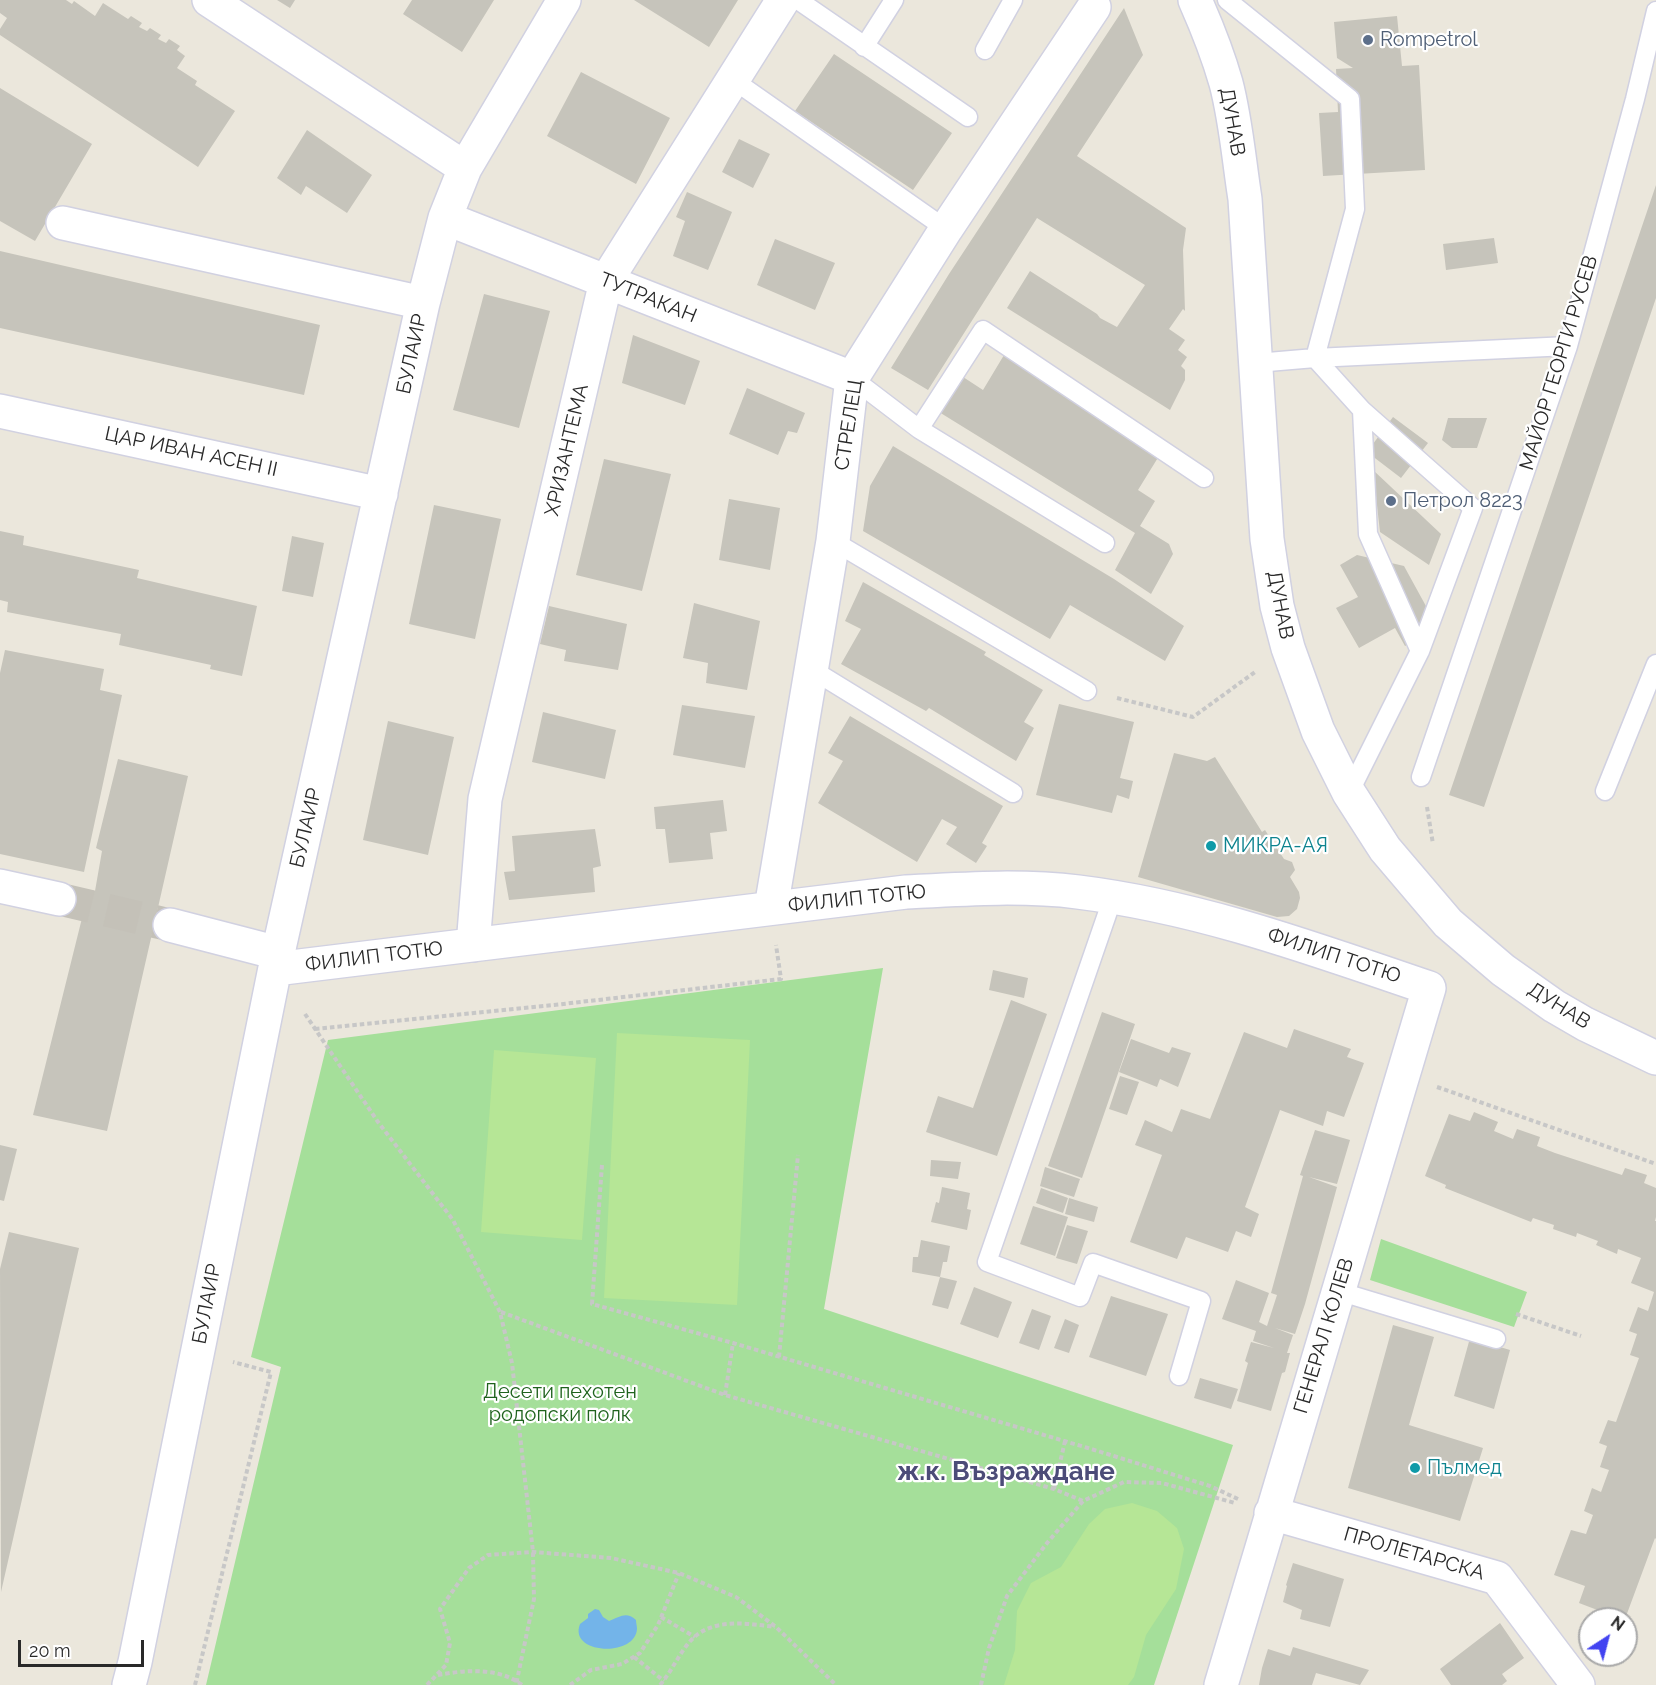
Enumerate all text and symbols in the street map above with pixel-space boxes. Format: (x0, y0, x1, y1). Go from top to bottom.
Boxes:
place label: Rompetrol (1380, 28, 1478, 52)
marker: Rompetrol (1361, 33, 1375, 47)
street label: ДУНАВ (1214, 86, 1250, 158)
street label: МАЙОР ГЕОРГИ РУСЕВ (1515, 253, 1603, 473)
street label: ТУТРАКАН (596, 268, 700, 328)
street label: БУЛАИР (392, 312, 432, 396)
street label: СТРЕЛЕЦ (830, 378, 868, 472)
street label: ХРИЗАНТЕМА (540, 382, 594, 518)
street label: ЦАР ИВАН АСЕН II (102, 422, 280, 482)
place label: Петрол 8223 (1403, 489, 1523, 513)
marker: Петрол 8223 (1384, 494, 1398, 508)
street label: ДУНАВ (1262, 569, 1298, 641)
street label: БУЛАИР (285, 786, 327, 870)
place label: МИКРА-АЯ (1223, 834, 1328, 858)
marker: МИКРА-АЯ (1204, 839, 1218, 853)
street label: ФИЛИП ТОТЮ (787, 880, 927, 918)
street label: ФИЛИП ТОТЮ (1264, 923, 1404, 989)
street label: ФИЛИП ТОТЮ (304, 937, 444, 977)
street label: ДУНАВ (1523, 978, 1595, 1034)
street label: ГЕНЕРАЛ КОЛЕВ (1289, 1256, 1359, 1416)
street label: БУЛАИР (187, 1262, 227, 1346)
park label: Десети пехотен родопски полк (483, 1380, 637, 1427)
district label: ж.к. Възраждане (897, 1456, 1115, 1488)
place label: Пълмед (1427, 1456, 1502, 1480)
marker: Пълмед (1408, 1461, 1422, 1475)
street label: ПРОЛЕТАРСКА (1341, 1522, 1487, 1586)
north arrow (1578, 1607, 1638, 1667)
text: N (1607, 1612, 1628, 1635)
scale bar (21, 1628, 147, 1666)
text: 20 m (29, 1640, 71, 1661)

